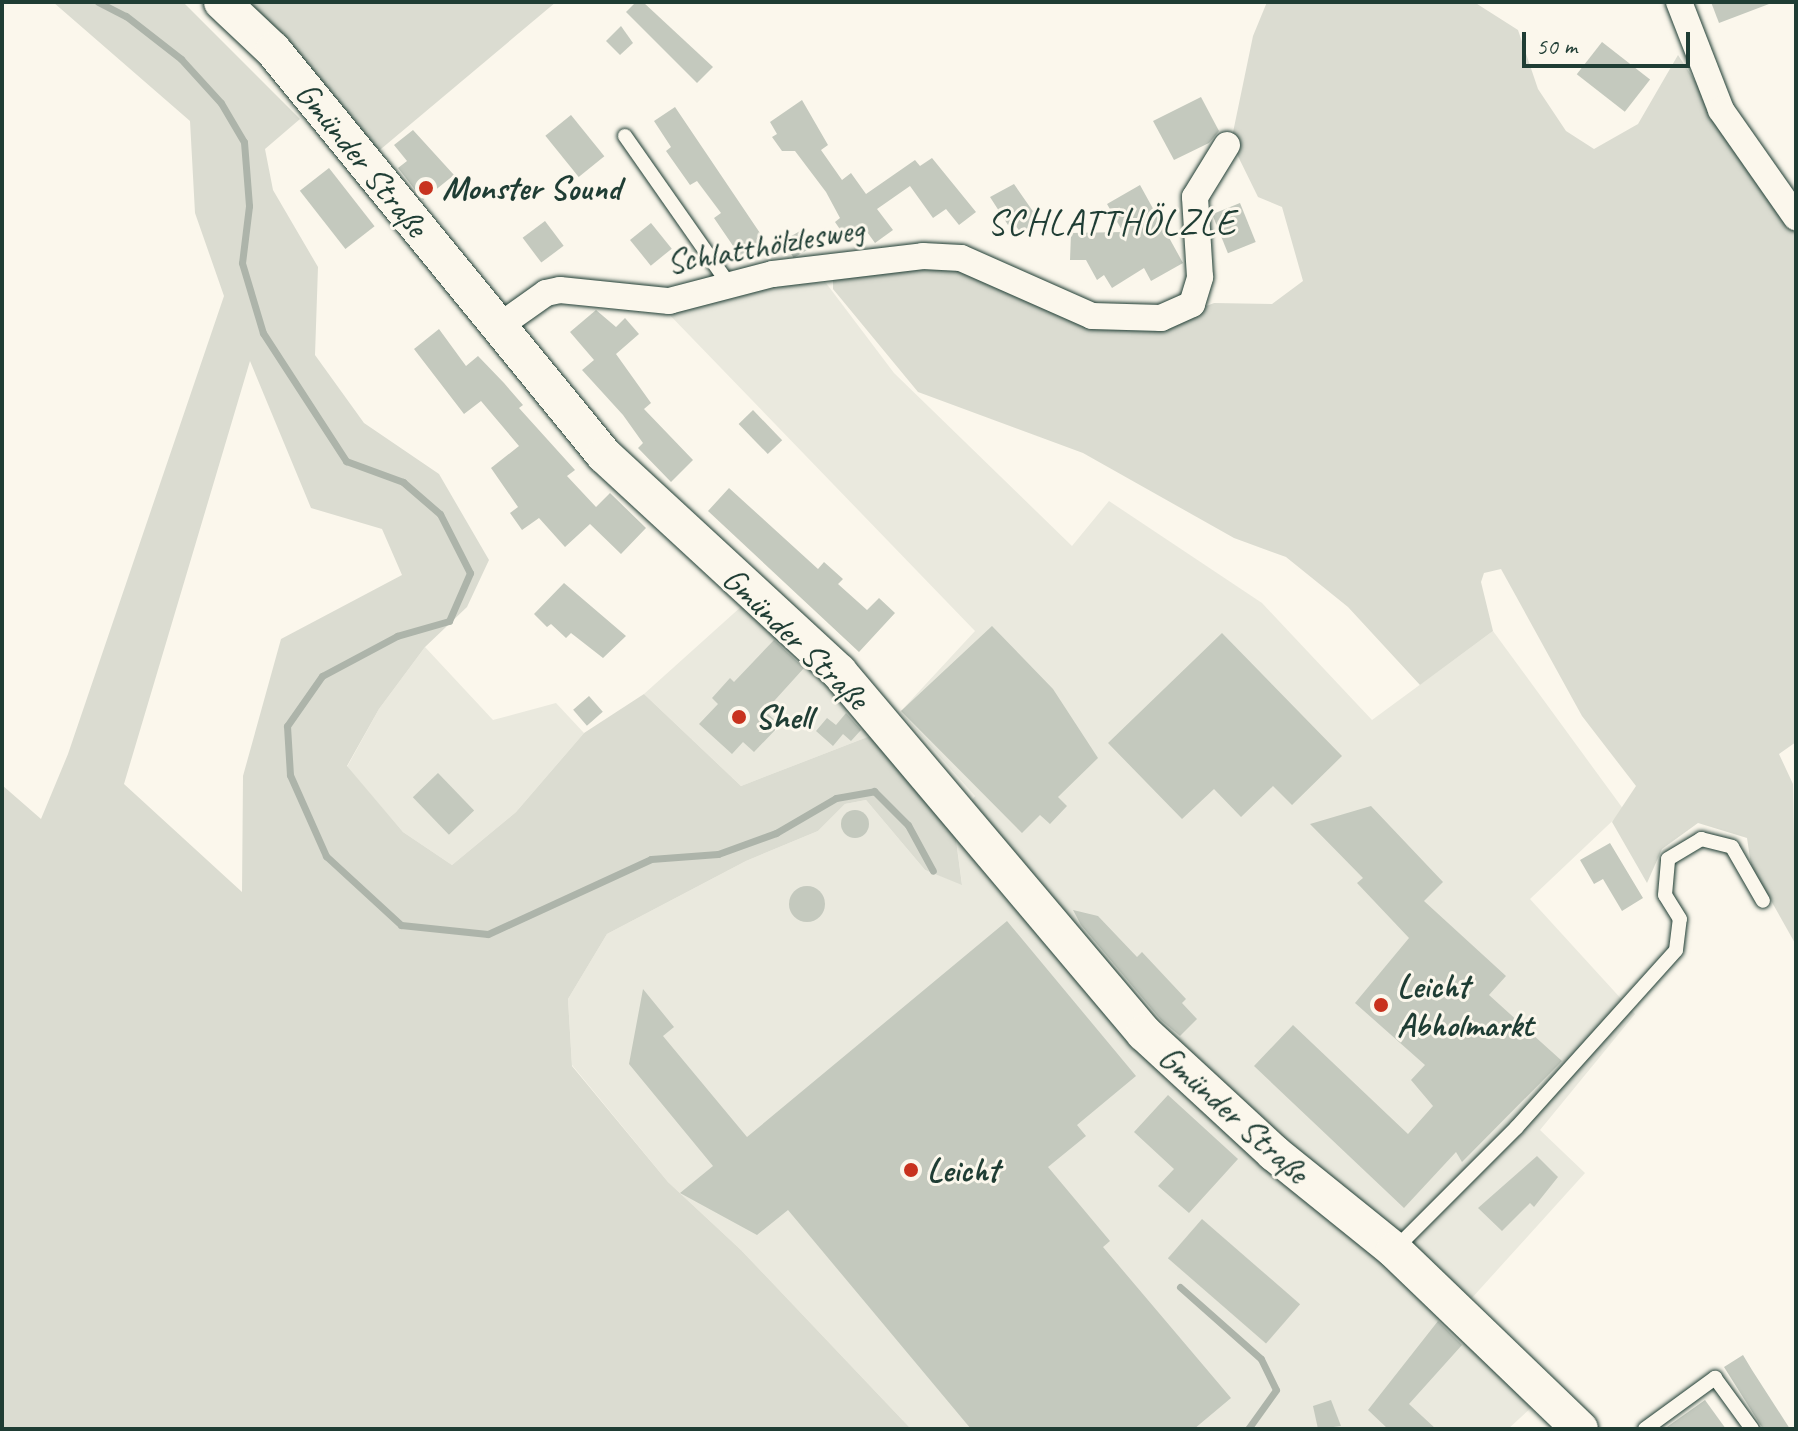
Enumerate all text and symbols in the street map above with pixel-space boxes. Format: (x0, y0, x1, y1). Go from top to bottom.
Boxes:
scale bar (1526, 16, 1694, 66)
text: 50 m (1536, 31, 1577, 61)
street label: Gmünder Straße (287, 73, 437, 245)
place label: Monster Sound (442, 168, 620, 208)
marker: Monster Sound (417, 179, 435, 197)
district label: SCHLATTHÖLZLE (987, 201, 1237, 245)
street label: Schlatthölzlesweg (663, 208, 867, 282)
street label: Gmünder Straße (714, 558, 878, 718)
place label: Shell (755, 697, 812, 737)
marker: Shell (730, 708, 748, 726)
place label: Leicht Abholmarkt (1397, 965, 1533, 1044)
marker: Leicht Abholmarkt (1372, 996, 1390, 1014)
street label: Gmünder Straße (1150, 1036, 1318, 1192)
place label: Leicht (927, 1150, 999, 1190)
marker: Leicht (902, 1161, 920, 1179)

